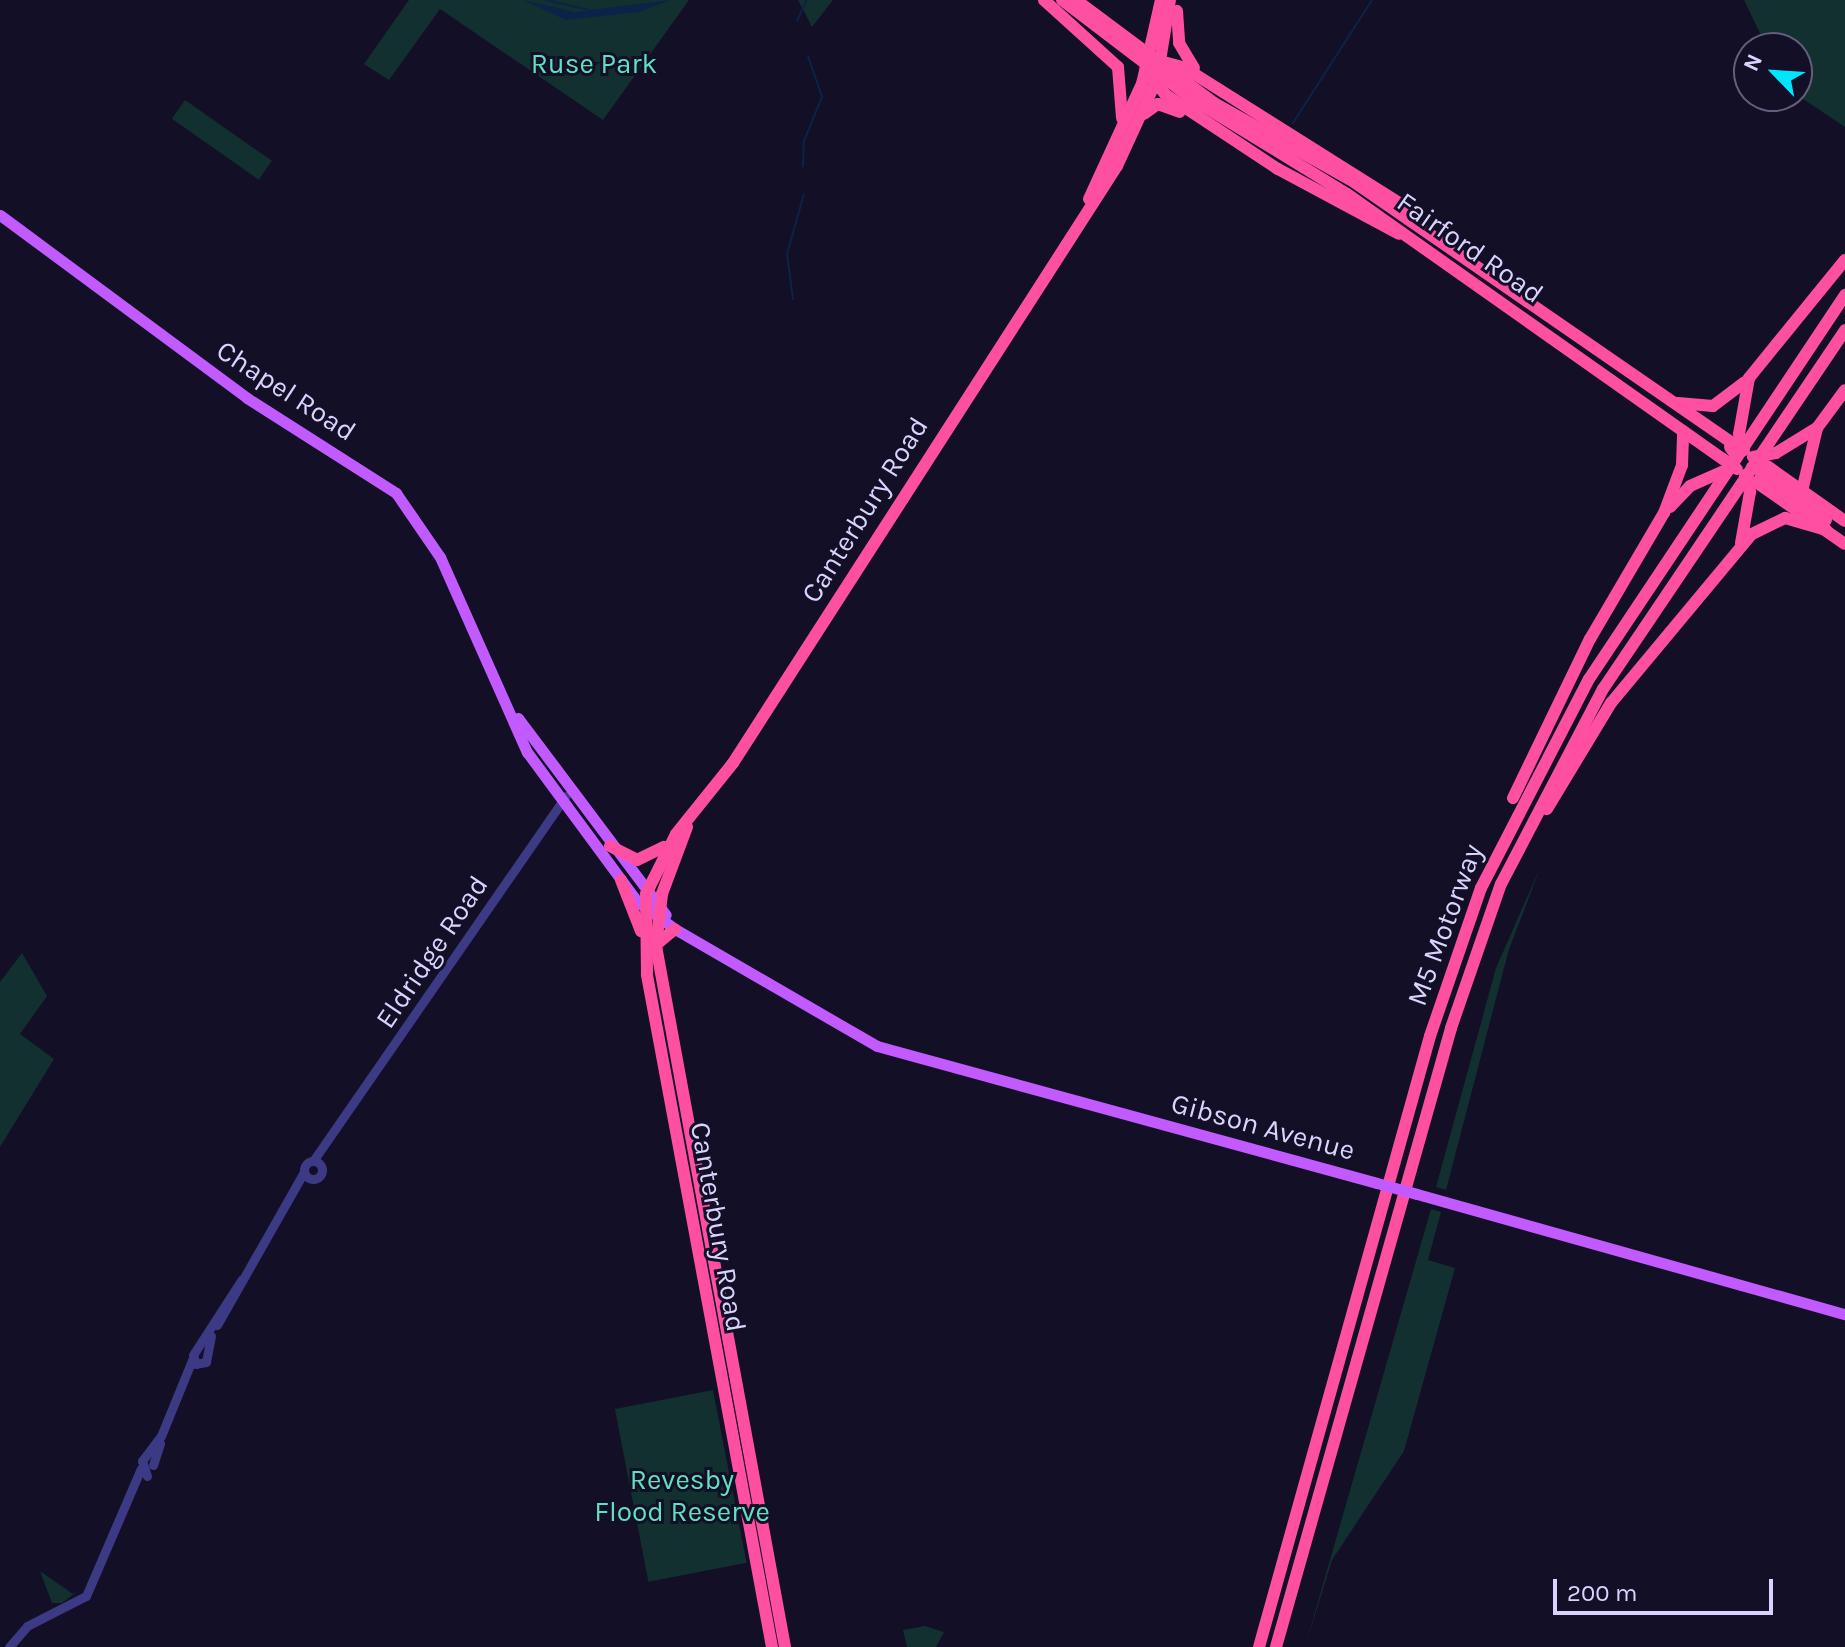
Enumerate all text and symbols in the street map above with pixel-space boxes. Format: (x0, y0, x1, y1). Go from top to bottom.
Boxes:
north arrow (1733, 32, 1813, 112)
park label: Ruse Park (531, 47, 657, 81)
text: N (1738, 50, 1768, 75)
street label: Fairford Road (1390, 185, 1550, 311)
street label: Chapel Road (210, 334, 362, 448)
street label: Canterbury Road (794, 411, 936, 609)
street label: M5 Motorway (1400, 839, 1490, 1011)
street label: Eldridge Road (369, 869, 495, 1035)
street label: Gibson Avenue (1168, 1086, 1358, 1168)
street label: Canterbury Road (683, 1120, 753, 1334)
park label: Revesby Flood Reserve (594, 1463, 770, 1529)
scale bar (1557, 1563, 1777, 1613)
text: 200 m (1567, 1579, 1638, 1607)

